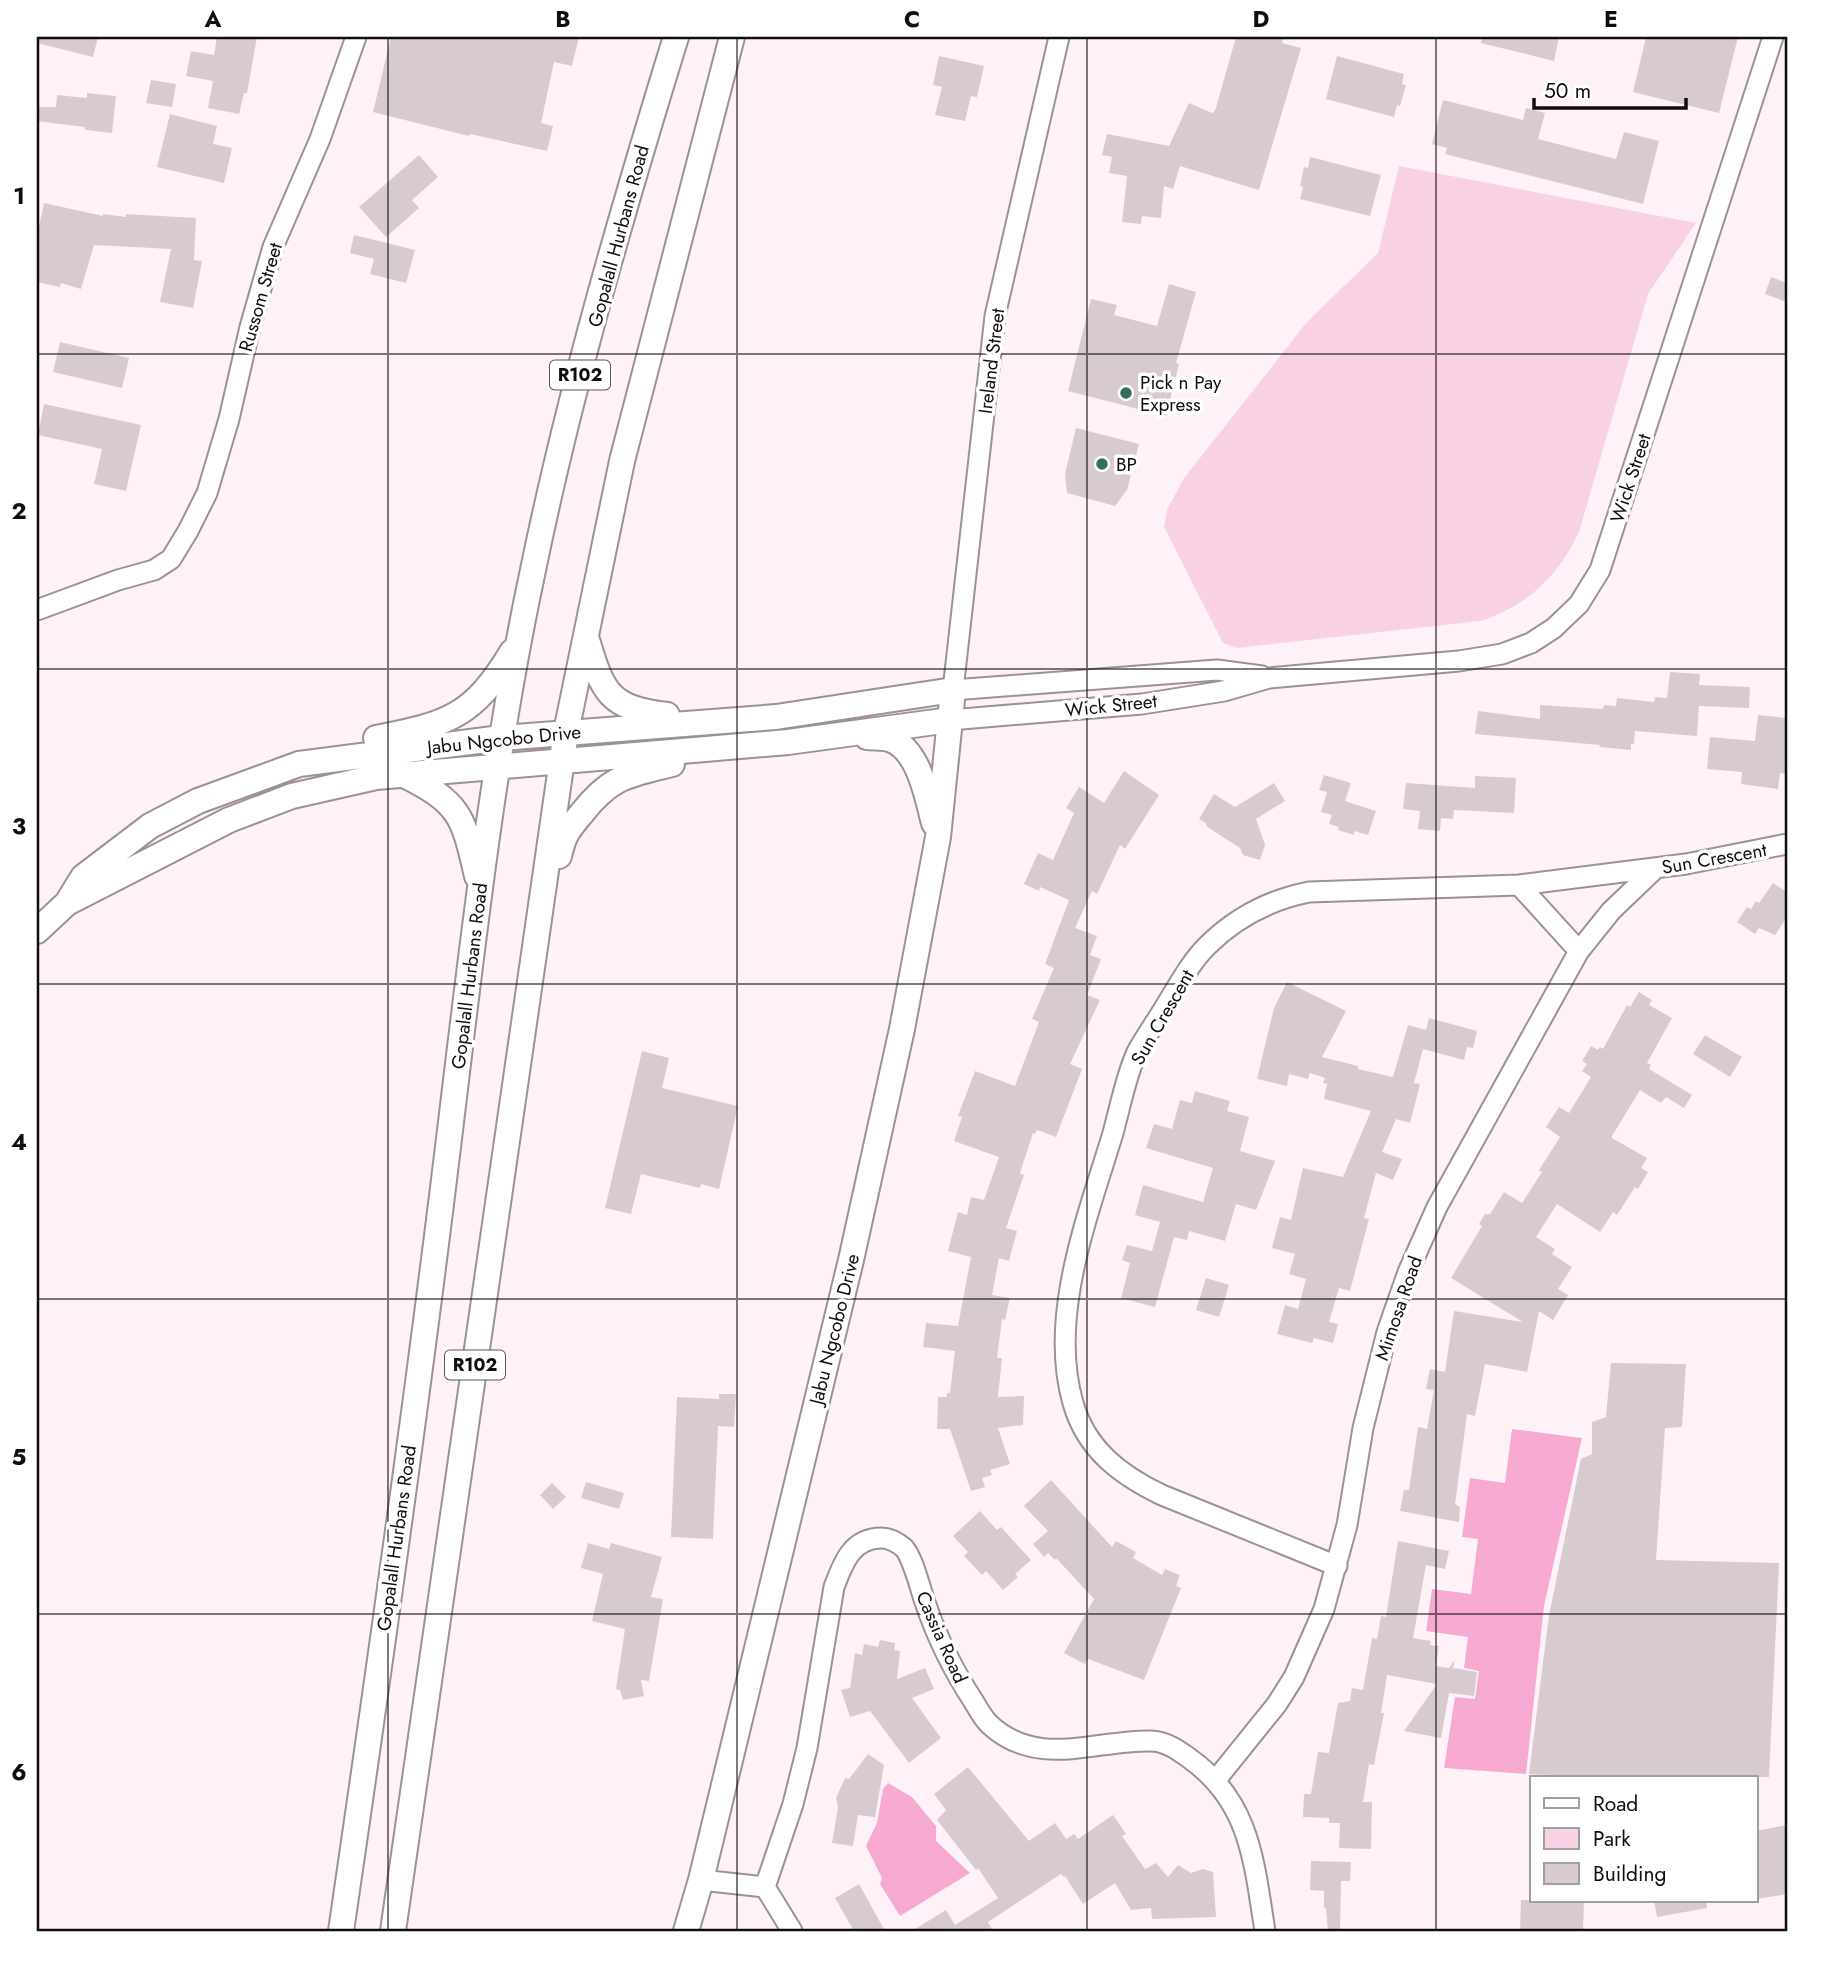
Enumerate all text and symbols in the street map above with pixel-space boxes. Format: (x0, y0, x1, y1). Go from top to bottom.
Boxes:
text: A (204, 2, 222, 36)
text: B (555, 2, 571, 36)
text: C (904, 2, 920, 36)
text: D (1253, 2, 1270, 36)
text: E (1604, 2, 1618, 36)
scale bar (1534, 66, 1686, 110)
text: 50 m (1544, 76, 1591, 106)
street label: Gopalall Hurbans Road (581, 142, 656, 330)
text: 1 (13, 179, 25, 213)
street label: Russom Street (232, 239, 289, 355)
street label: Ireland Street (972, 306, 1011, 415)
road number: R102 (550, 360, 610, 390)
place label: Pick n Pay Express (1140, 369, 1222, 418)
marker: Pick n Pay Express (1118, 385, 1134, 401)
street label: Wick Street (1603, 430, 1658, 526)
place label: BP (1116, 451, 1137, 478)
marker: BP (1094, 456, 1110, 472)
text: 2 (11, 494, 27, 528)
street label: Wick Street (1064, 687, 1159, 724)
street label: Jabu Ngcobo Drive (423, 718, 582, 761)
text: 3 (12, 809, 26, 843)
street label: Sun Crescent (1659, 836, 1769, 881)
street label: Gopalall Hurbans Road (445, 881, 494, 1071)
street label: Sun Crescent (1124, 964, 1201, 1070)
text: 4 (11, 1125, 27, 1159)
street label: Jabu Ngcobo Drive (802, 1251, 866, 1410)
street label: Mimosa Road (1368, 1252, 1429, 1364)
road number: R102 (445, 1350, 505, 1380)
text: 5 (12, 1440, 26, 1474)
street label: Gopalall Hurbans Road (370, 1443, 423, 1633)
street label: Cassia Road (909, 1587, 974, 1688)
text: 6 (11, 1755, 27, 1789)
legend (1530, 1776, 1758, 1902)
text: Road (1593, 1789, 1638, 1819)
text: Park (1593, 1824, 1631, 1854)
text: Building (1593, 1859, 1666, 1889)

